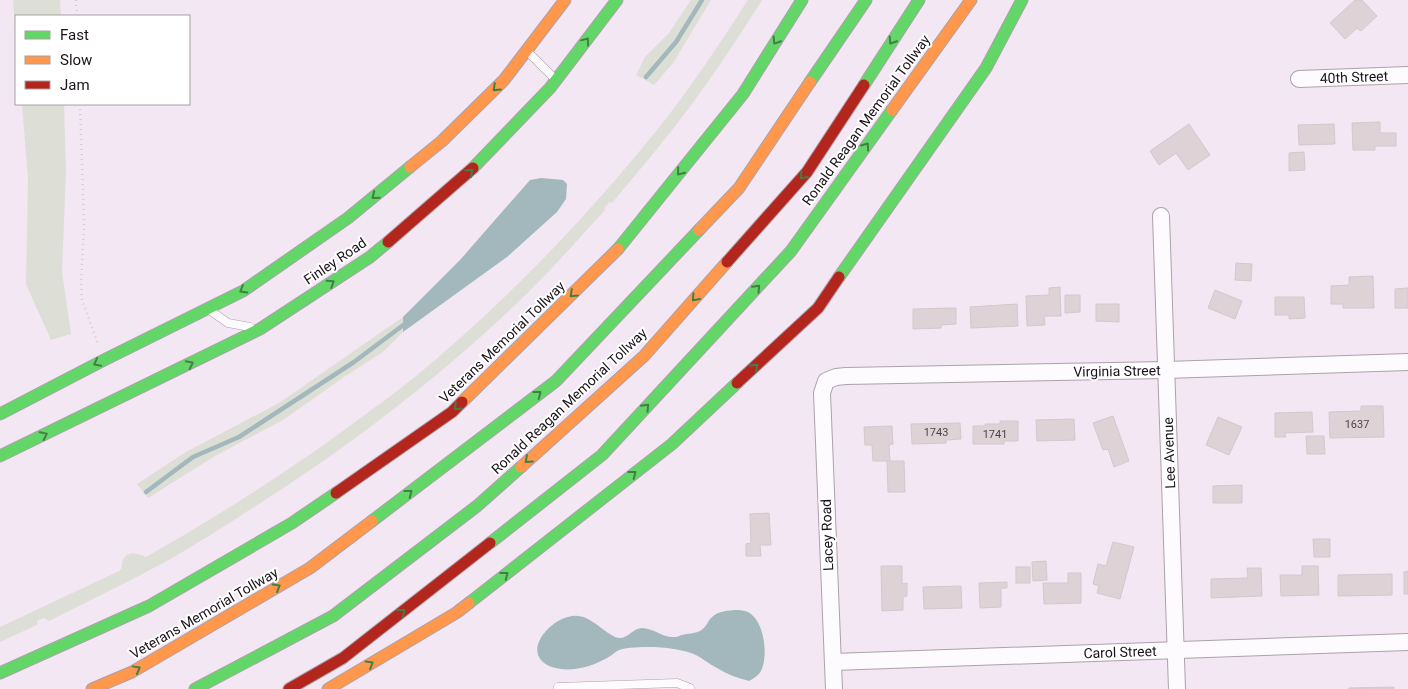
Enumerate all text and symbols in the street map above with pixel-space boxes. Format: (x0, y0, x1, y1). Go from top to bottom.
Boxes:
legend (15, 15, 190, 105)
text: Fast (60, 26, 89, 44)
street label: Ronald Reagan Memorial Tollway (799, 31, 933, 208)
one-way arrow (889, 35, 898, 45)
one-way arrow (773, 36, 783, 45)
one-way arrow (580, 37, 589, 47)
text: Slow (60, 51, 92, 69)
street label: 40th Street (1320, 68, 1389, 86)
text: Jam (60, 76, 90, 94)
one-way arrow (493, 82, 502, 91)
one-way arrow (860, 142, 870, 151)
one-way arrow (678, 166, 686, 175)
one-way arrow (465, 168, 474, 177)
one-way arrow (799, 171, 808, 180)
one-way arrow (372, 190, 381, 198)
street label: Finley Road (301, 234, 369, 288)
street label: Veterans Memorial Tollway (436, 278, 568, 406)
one-way arrow (325, 280, 334, 289)
one-way arrow (239, 284, 248, 294)
one-way arrow (751, 284, 760, 293)
one-way arrow (570, 288, 579, 297)
one-way arrow (692, 293, 701, 302)
street label: Ronald Reagan Memorial Tollway (488, 324, 650, 477)
one-way arrow (94, 357, 103, 367)
one-way arrow (185, 359, 194, 370)
street label: Virginia Street (1073, 362, 1161, 380)
one-way arrow (749, 364, 758, 373)
one-way arrow (532, 391, 542, 400)
one-way arrow (453, 401, 462, 410)
one-way arrow (640, 404, 649, 413)
street label: Lee Avenue (1160, 417, 1178, 489)
house number: 1637 (1345, 418, 1369, 431)
house number: 1743 (924, 426, 948, 439)
house number: 1741 (983, 428, 1007, 441)
one-way arrow (39, 430, 48, 441)
one-way arrow (525, 454, 534, 463)
one-way arrow (627, 472, 636, 480)
one-way arrow (403, 490, 412, 498)
street label: Lacey Road (818, 499, 836, 571)
street label: Veterans Memorial Tollway (127, 564, 281, 662)
one-way arrow (499, 572, 508, 580)
one-way arrow (272, 584, 281, 594)
one-way arrow (396, 609, 405, 618)
street label: Carol Street (1083, 643, 1157, 661)
one-way arrow (365, 661, 374, 671)
one-way arrow (132, 665, 141, 675)

